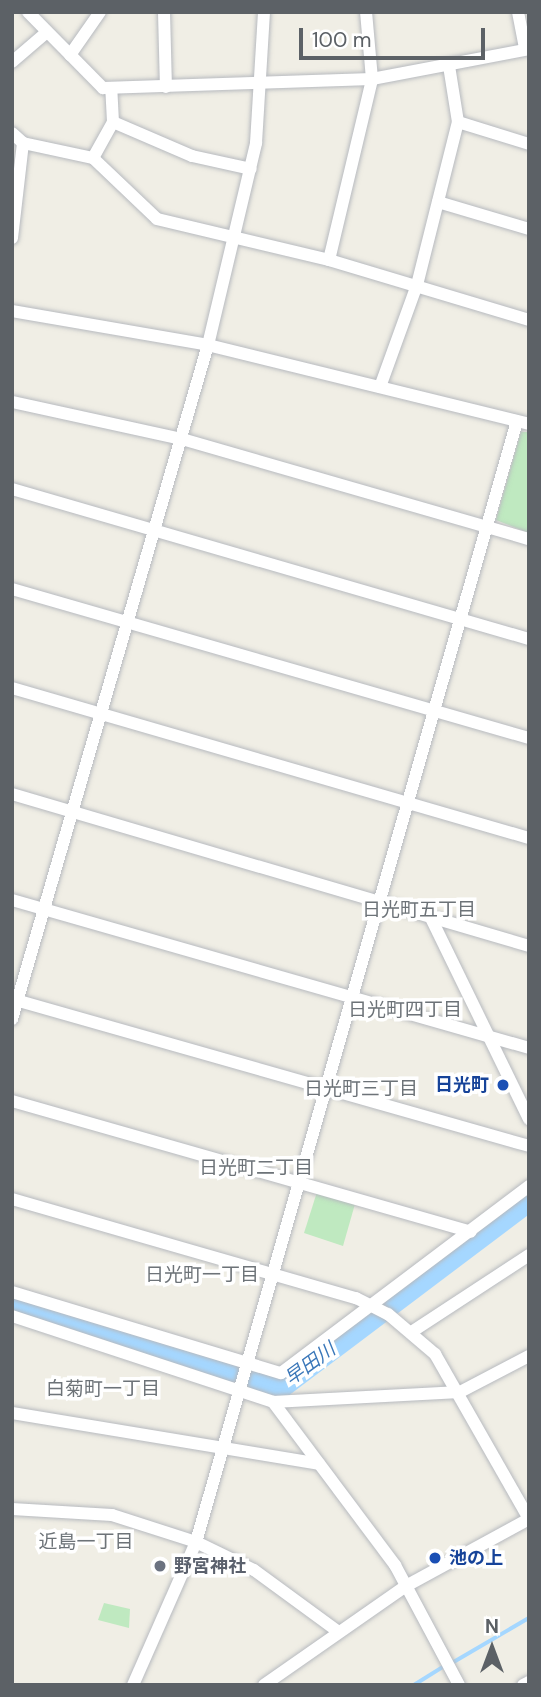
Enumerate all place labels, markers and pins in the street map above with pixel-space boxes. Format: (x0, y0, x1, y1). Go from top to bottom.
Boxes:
place label: 日光町 (435, 1074, 489, 1096)
marker: 日光町 (495, 1077, 511, 1093)
place label: 池の上 (449, 1547, 503, 1569)
marker: 池の上 (427, 1550, 443, 1566)
place label: 野宮神社 (174, 1555, 246, 1577)
marker: 野宮神社 (152, 1558, 168, 1574)

